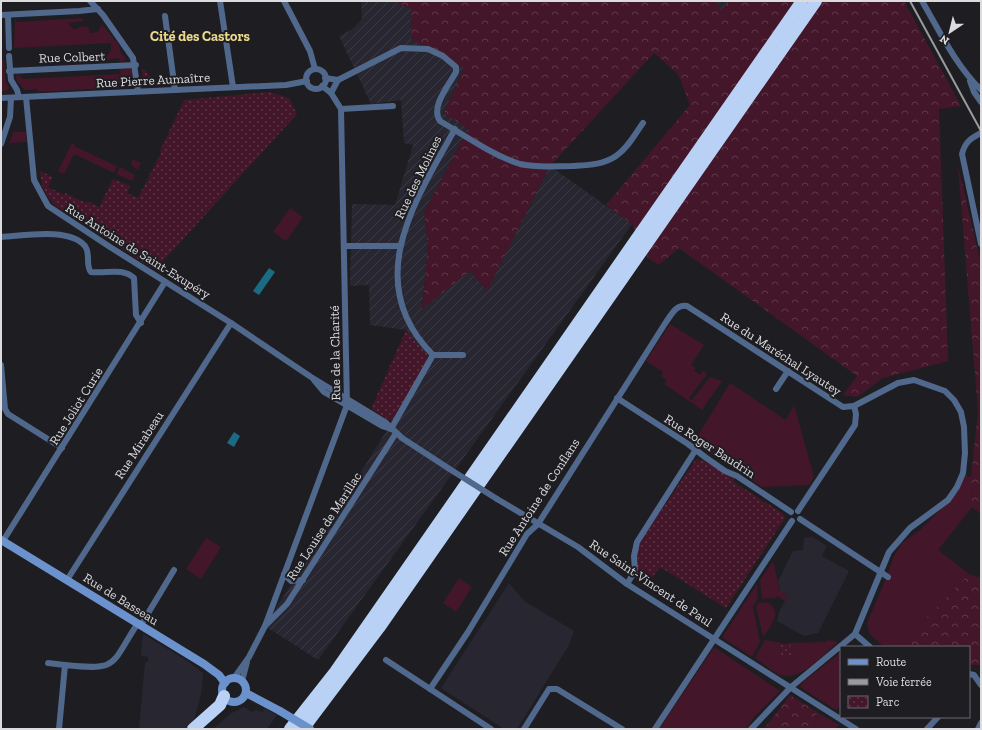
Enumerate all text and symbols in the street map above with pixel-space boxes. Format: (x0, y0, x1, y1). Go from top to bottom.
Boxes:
north arrow (930, 12, 970, 52)
district label: Cité des Castors (150, 28, 251, 45)
text: N (937, 32, 952, 48)
street label: Rue Colbert (39, 48, 106, 66)
street label: Rue Pierre Aumaître (96, 70, 210, 90)
street label: Rue des Molines (391, 133, 445, 221)
street label: Rue Antoine de Saint-Exupéry (63, 200, 214, 302)
street label: Rue de la Charité (327, 305, 343, 401)
street label: Rue du Maréchal Lyautey (718, 309, 845, 399)
street label: Rue Joliot Curie (46, 364, 106, 448)
street label: Rue Mirabeau (112, 408, 167, 482)
street label: Rue Roger Baudrin (662, 411, 759, 481)
street label: Rue Antoine de Conflans (495, 435, 583, 559)
street label: Rue Louise de Marillac (283, 469, 365, 583)
street label: Rue Saint-Vincent de Paul (587, 536, 716, 630)
street label: Rue de Basseau (81, 570, 162, 628)
legend (840, 646, 970, 718)
text: Route (876, 655, 907, 669)
text: Voie ferrée (875, 675, 932, 689)
text: Parc (876, 695, 900, 709)

